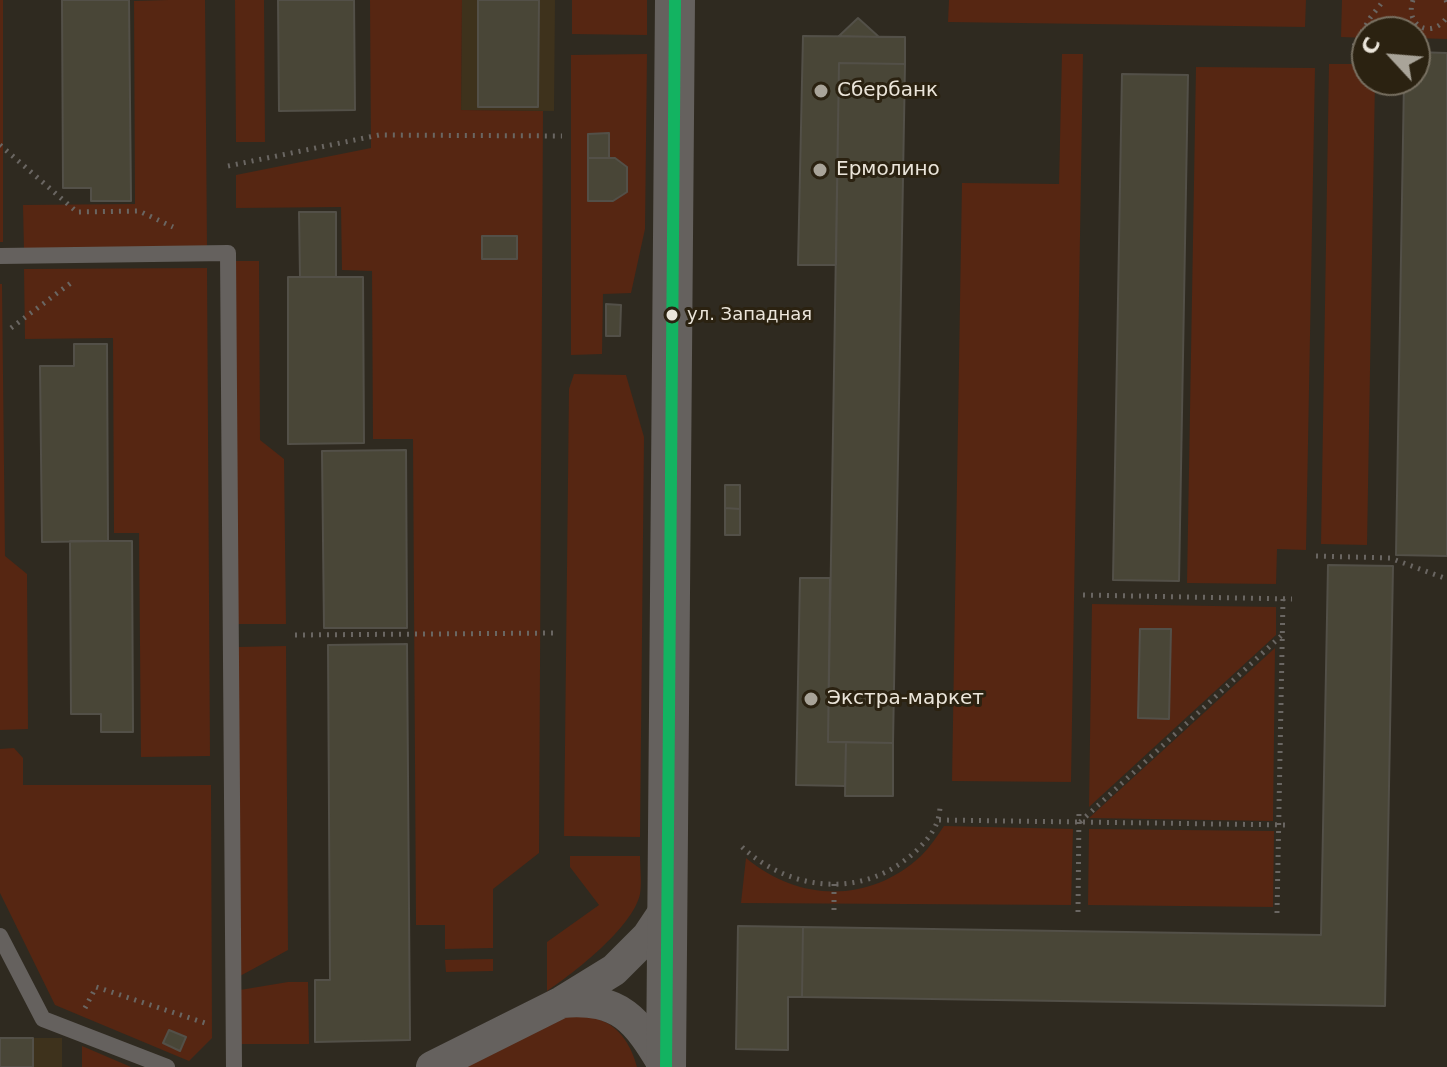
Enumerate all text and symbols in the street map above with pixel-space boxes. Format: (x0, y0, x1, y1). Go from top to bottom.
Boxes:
north arrow (1351, 16, 1431, 96)
text: С (1356, 33, 1386, 59)
place label: Сбербанк (837, 79, 938, 103)
marker: Сбербанк (812, 82, 830, 100)
place label: Ермолино (836, 158, 940, 182)
marker: Ермолино (811, 161, 829, 179)
place label: ул. Западная (687, 304, 812, 326)
marker: ул. Западная (664, 307, 680, 323)
place label: Экстра-маркет (827, 687, 984, 711)
marker: Экстра-маркет (802, 690, 820, 708)

